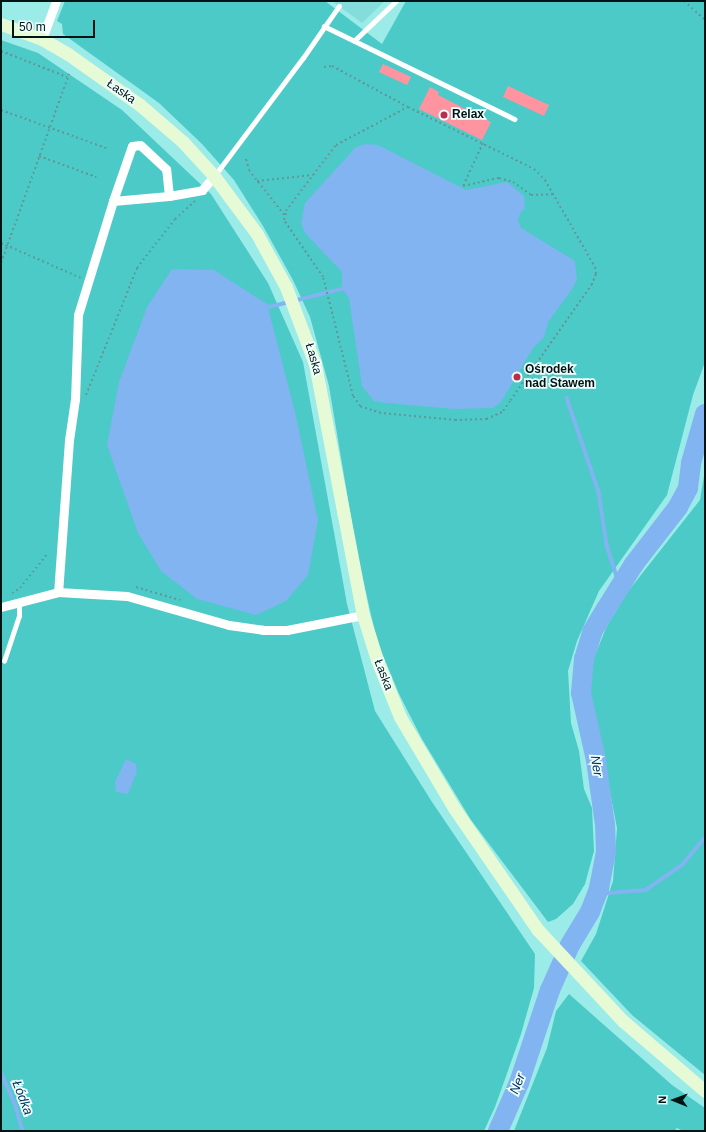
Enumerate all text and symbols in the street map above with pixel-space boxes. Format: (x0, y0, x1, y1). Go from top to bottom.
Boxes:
scale bar (14, 12, 97, 38)
text: 50 m (19, 20, 46, 34)
street label: Łaska (104, 77, 138, 107)
place label: Relax (452, 108, 484, 122)
marker: Relax (439, 110, 449, 120)
street label: Łaska (302, 342, 324, 376)
place label: Ośrodek nad Stawem (525, 363, 595, 391)
marker: Ośrodek nad Stawem (512, 372, 522, 382)
street label: Łaska (371, 657, 395, 693)
water label: Ner (587, 754, 605, 778)
water label: Ner (507, 1071, 529, 1097)
water label: Łódka (8, 1079, 36, 1117)
north arrow (654, 1080, 694, 1120)
text: N (656, 1096, 668, 1104)

